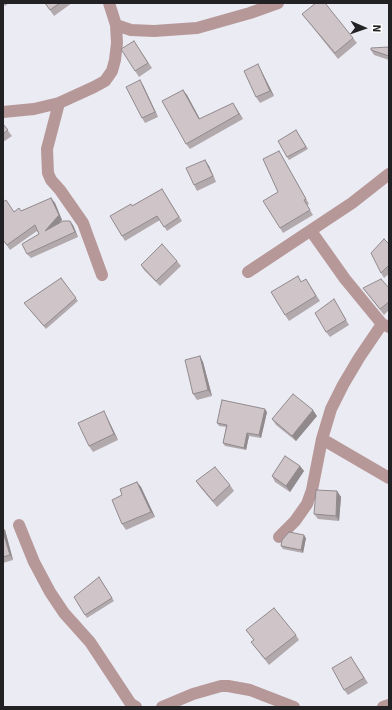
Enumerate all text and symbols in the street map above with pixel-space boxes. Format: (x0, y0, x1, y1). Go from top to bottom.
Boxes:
north arrow (344, 8, 384, 48)
text: N (370, 24, 383, 32)

